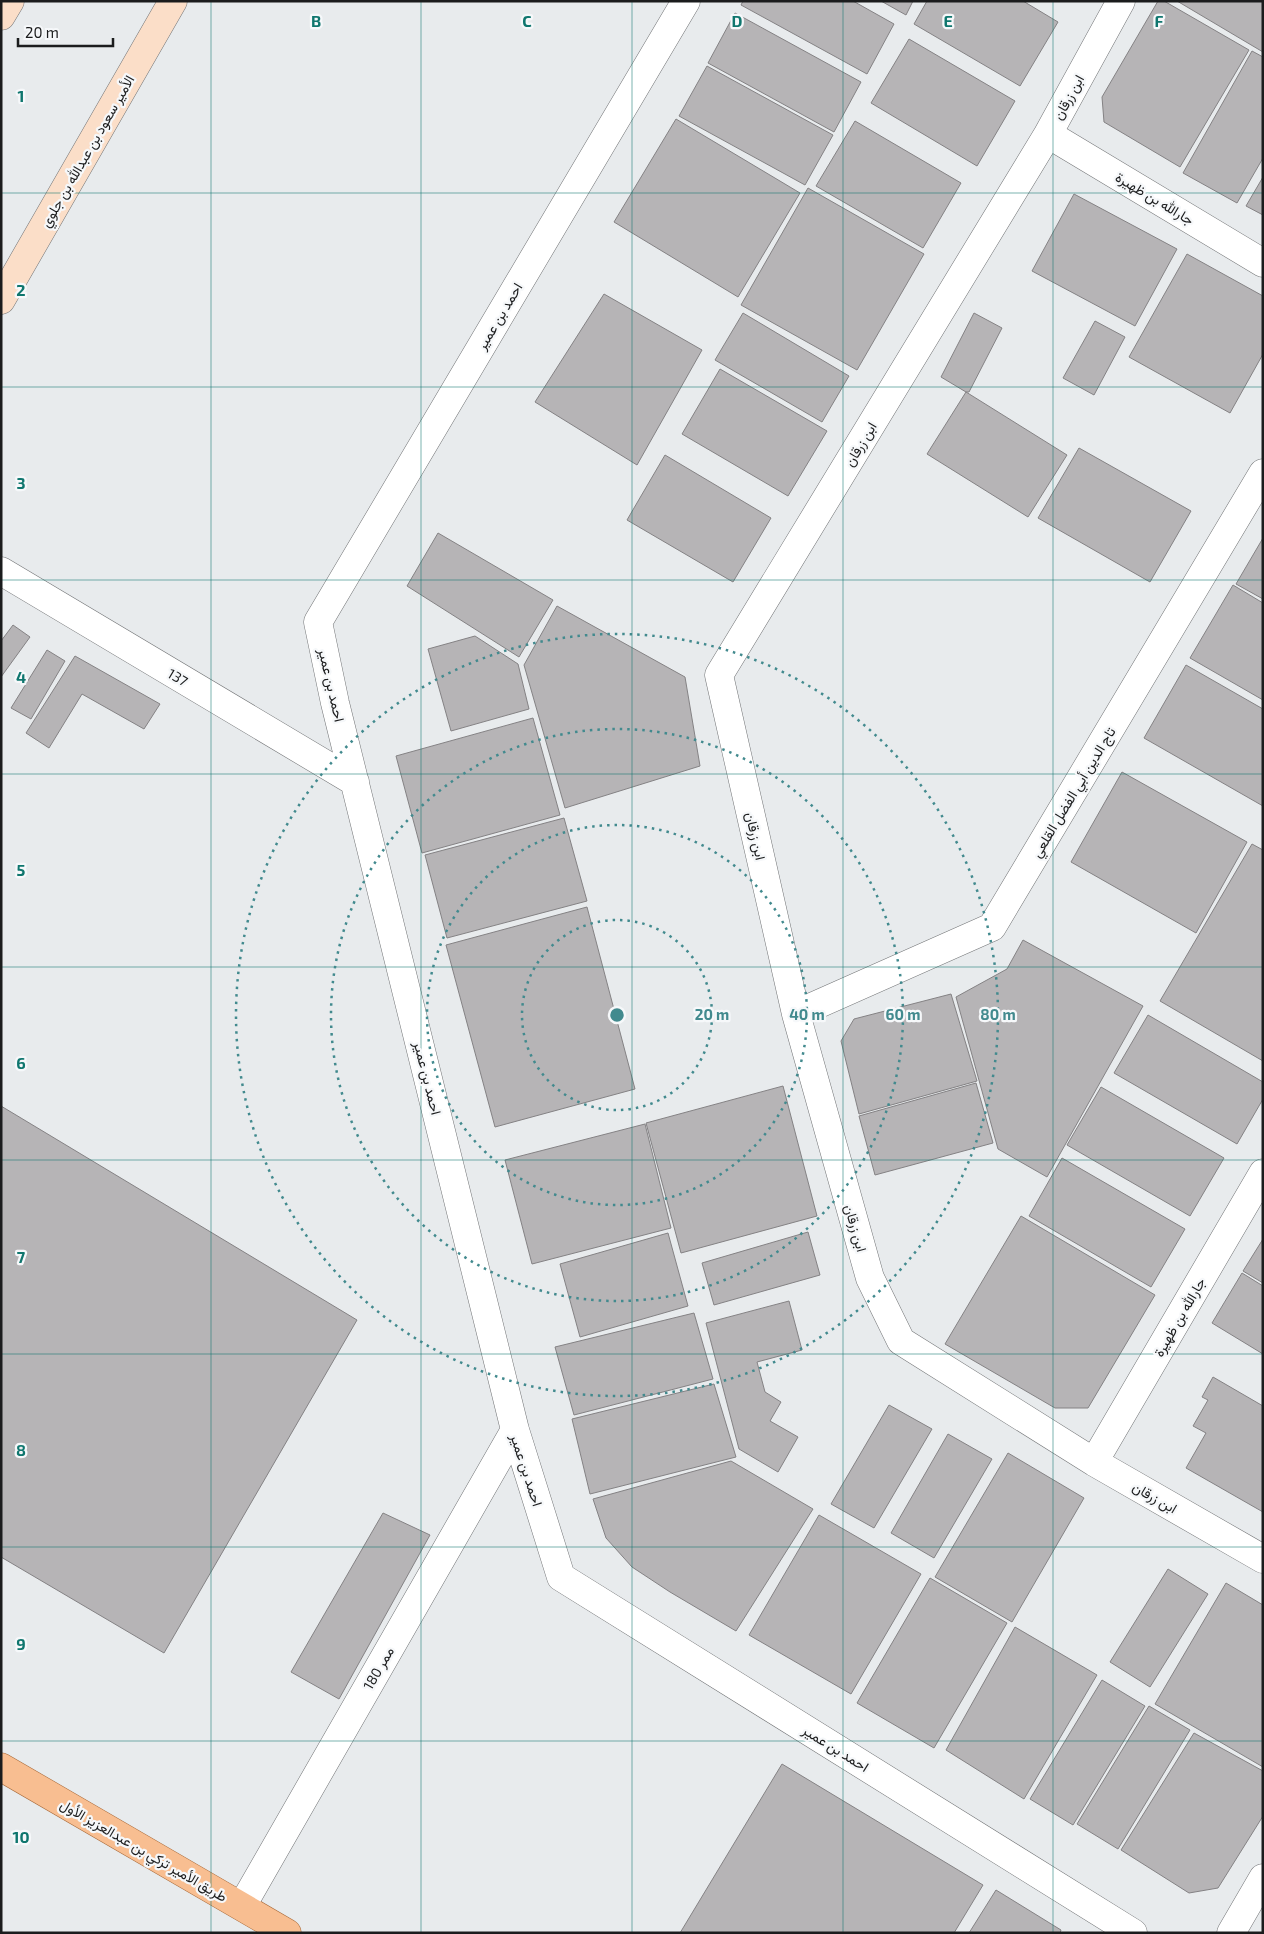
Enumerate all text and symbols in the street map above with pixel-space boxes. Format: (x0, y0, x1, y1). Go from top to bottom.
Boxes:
text: B (311, 11, 321, 30)
text: C (522, 11, 532, 30)
text: D (732, 11, 743, 30)
text: E (943, 11, 953, 30)
text: F (1155, 11, 1164, 30)
scale bar (18, 15, 112, 47)
text: 20 m (25, 23, 59, 41)
street label: الأمير سعود بن عبدالله بن جلوي (36, 72, 141, 232)
street label: ابن زرقان (1049, 72, 1088, 123)
text: 1 (18, 86, 24, 105)
street label: جارالله بن ظهيرة (1112, 168, 1197, 229)
text: 2 (16, 280, 26, 299)
street label: احمد بن عمير (472, 280, 526, 354)
street label: ابن زرقان (840, 419, 881, 470)
text: 3 (16, 473, 26, 492)
street label: احمد بن عمير (314, 646, 349, 724)
street label: 137 (165, 664, 191, 690)
text: 4 (16, 667, 26, 686)
street label: تاج الدين أبي الفضل القلعي (1027, 723, 1122, 862)
street label: ابن زرقان (741, 810, 770, 862)
text: 5 (17, 860, 26, 879)
text: 20 m (695, 1005, 729, 1023)
text: 40 m (789, 1005, 825, 1023)
text: 60 m (886, 1005, 920, 1023)
text: 80 m (980, 1005, 1016, 1023)
centre of rings (608, 1006, 626, 1024)
street label: احمد بن عمير (409, 1039, 445, 1117)
text: 6 (16, 1053, 26, 1072)
street label: ابن زرقان (840, 1202, 871, 1254)
text: 7 (17, 1247, 26, 1266)
street label: جارالله بن ظهيرة (1150, 1274, 1209, 1360)
street label: احمد بن عمير (506, 1431, 547, 1509)
text: 8 (16, 1440, 26, 1459)
street label: ابن زرقان (1129, 1478, 1180, 1517)
text: 9 (16, 1634, 26, 1653)
street label: ممر 180 (359, 1644, 398, 1693)
street label: احمد بن عمير (798, 1720, 872, 1776)
street label: طريق الأمير تركي بن عبدالعزيز الأول (56, 1795, 230, 1908)
text: 10 (12, 1827, 30, 1846)

